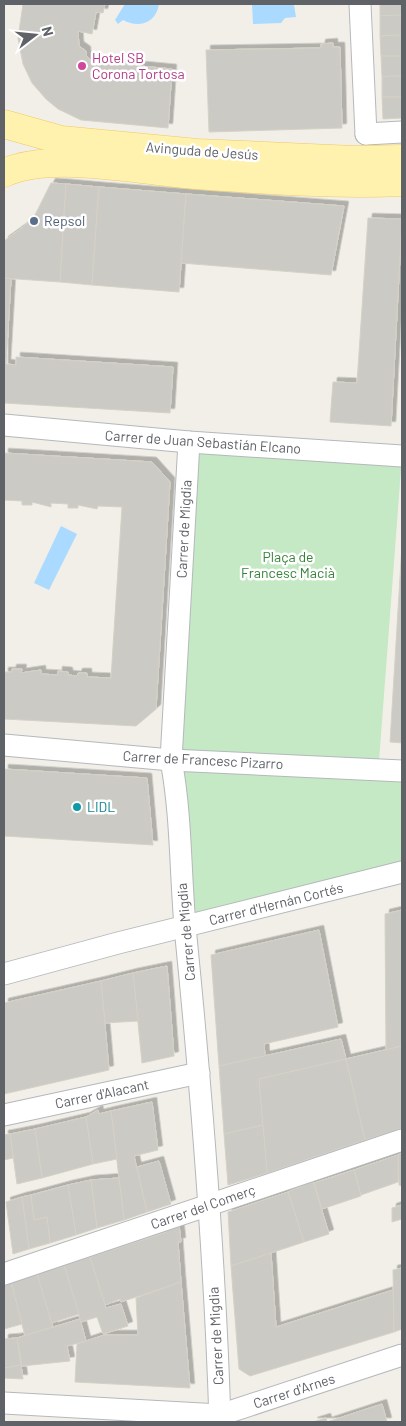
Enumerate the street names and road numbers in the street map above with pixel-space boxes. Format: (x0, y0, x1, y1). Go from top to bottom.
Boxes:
street label: Avinguda de Jesús (145, 138, 259, 163)
street label: Carrer de Juan Sebastián Elcano (104, 426, 302, 457)
street label: Carrer de Migdia (172, 479, 195, 579)
street label: Carrer de Francesc Pizarro (122, 747, 284, 772)
street label: Carrer d'Hernán Cortés (207, 879, 345, 928)
street label: Carrer de Migdia (173, 882, 198, 982)
street label: Carrer d'Alacant (53, 1075, 150, 1112)
street label: Carrer del Comerç (148, 1181, 257, 1232)
street label: Carrer de Migdia (204, 1286, 227, 1386)
street label: Carrer d'Arnes (251, 1369, 337, 1412)

